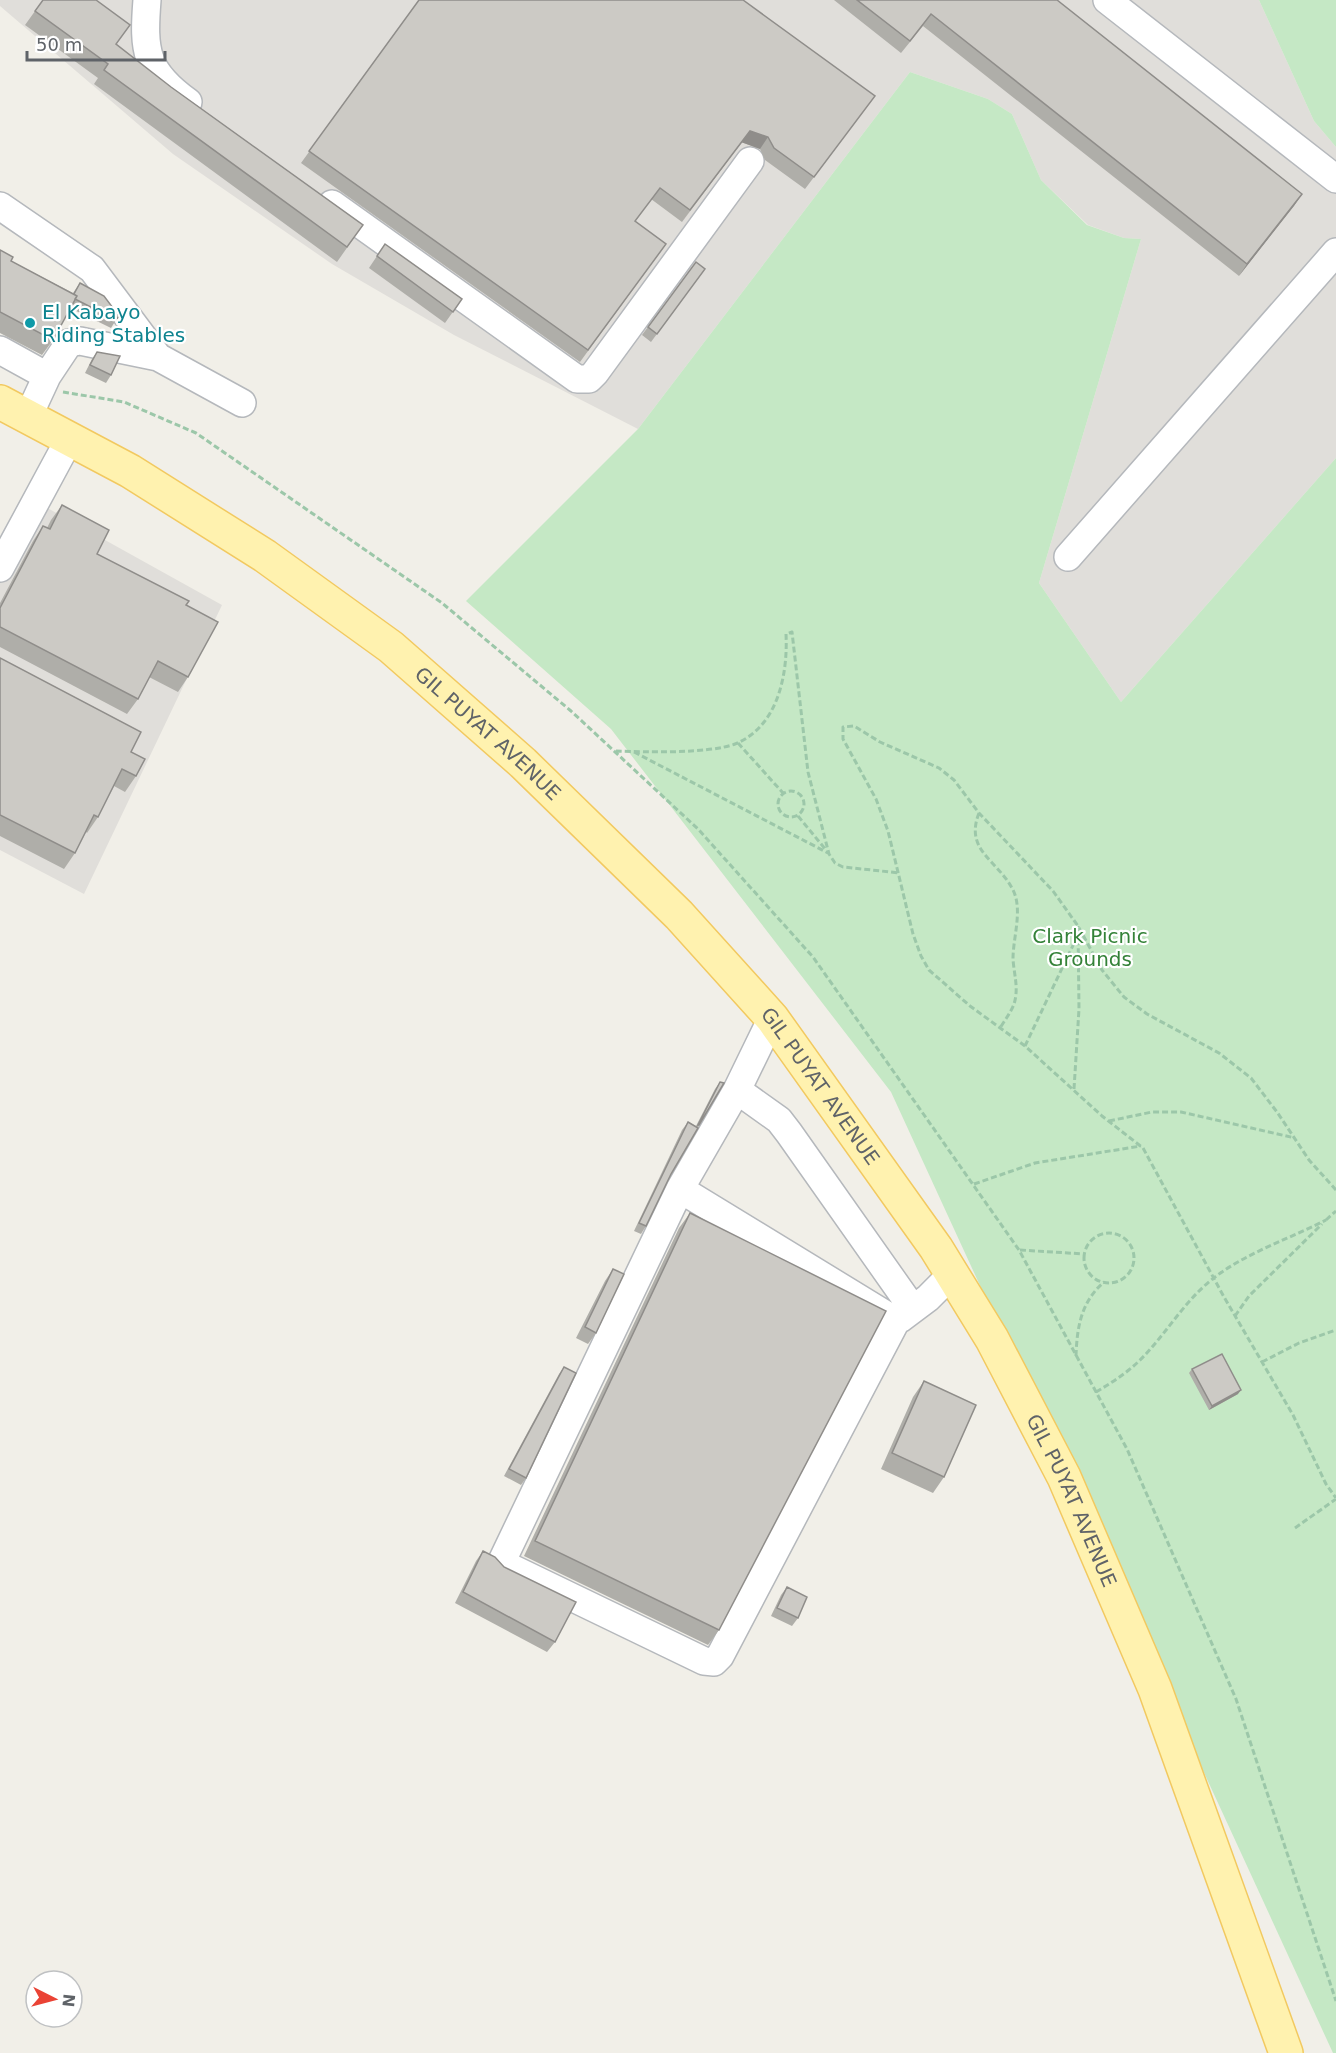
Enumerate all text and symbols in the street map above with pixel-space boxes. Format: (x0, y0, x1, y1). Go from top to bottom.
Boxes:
scale bar (27, 24, 165, 62)
text: 50 m (36, 34, 82, 55)
place label: El Kabayo Riding Stables (42, 300, 185, 347)
marker: El Kabayo Riding Stables (23, 316, 37, 330)
street label: GIL PUYAT AVENUE (410, 662, 566, 805)
park label: Clark Picnic Grounds (1032, 924, 1148, 971)
street label: GIL PUYAT AVENUE (756, 1002, 885, 1170)
street label: GIL PUYAT AVENUE (1021, 1410, 1122, 1591)
north arrow (24, 1969, 84, 2029)
text: N (58, 1993, 79, 2008)

